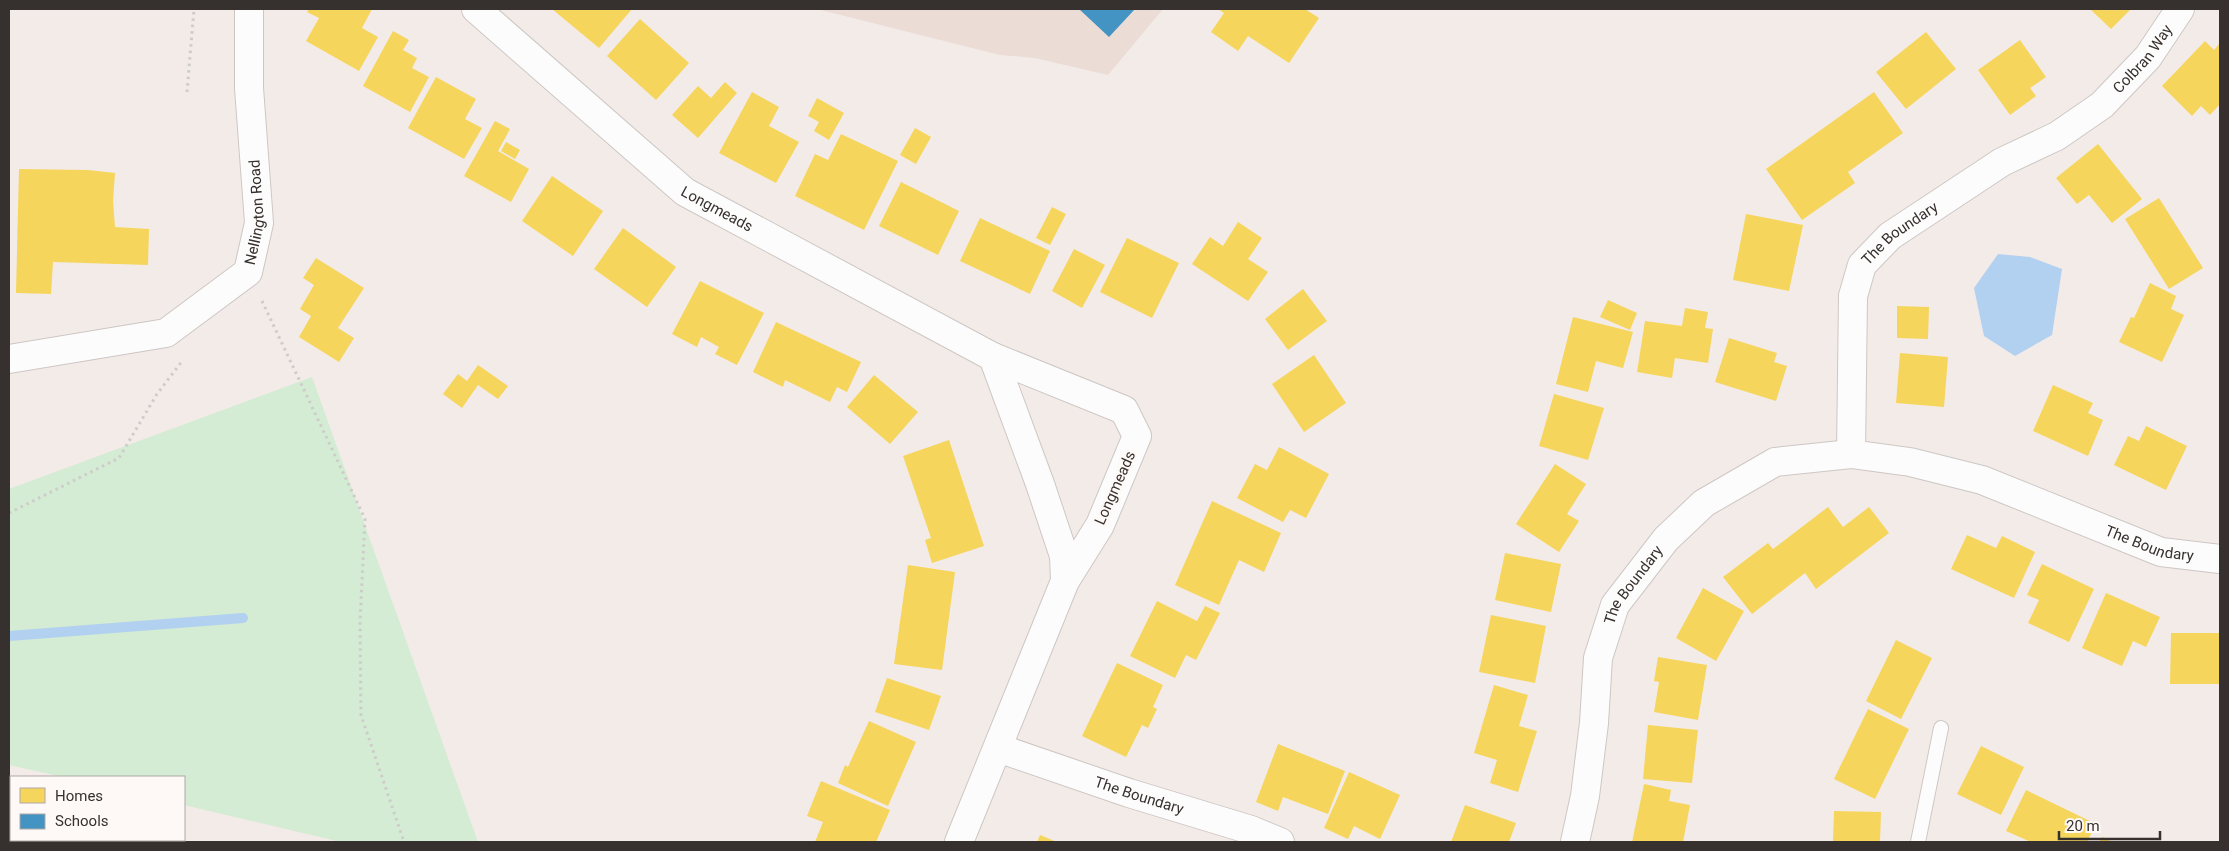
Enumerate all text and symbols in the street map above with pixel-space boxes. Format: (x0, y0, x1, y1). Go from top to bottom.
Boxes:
street label: Colbran Way (2109, 21, 2176, 97)
street label: Nellington Road (241, 159, 269, 267)
street label: Longmeads (678, 183, 756, 236)
street label: The Boundary (1858, 198, 1941, 269)
street label: Longmeads (1091, 448, 1139, 528)
street label: The Boundary (2102, 521, 2195, 565)
street label: The Boundary (1600, 542, 1667, 626)
street label: The Boundary (1092, 773, 1186, 818)
legend (10, 776, 185, 841)
text: Homes (55, 787, 103, 805)
scale bar (2059, 808, 2160, 840)
text: Schools (55, 812, 109, 830)
text: 20 m (2066, 817, 2100, 835)

